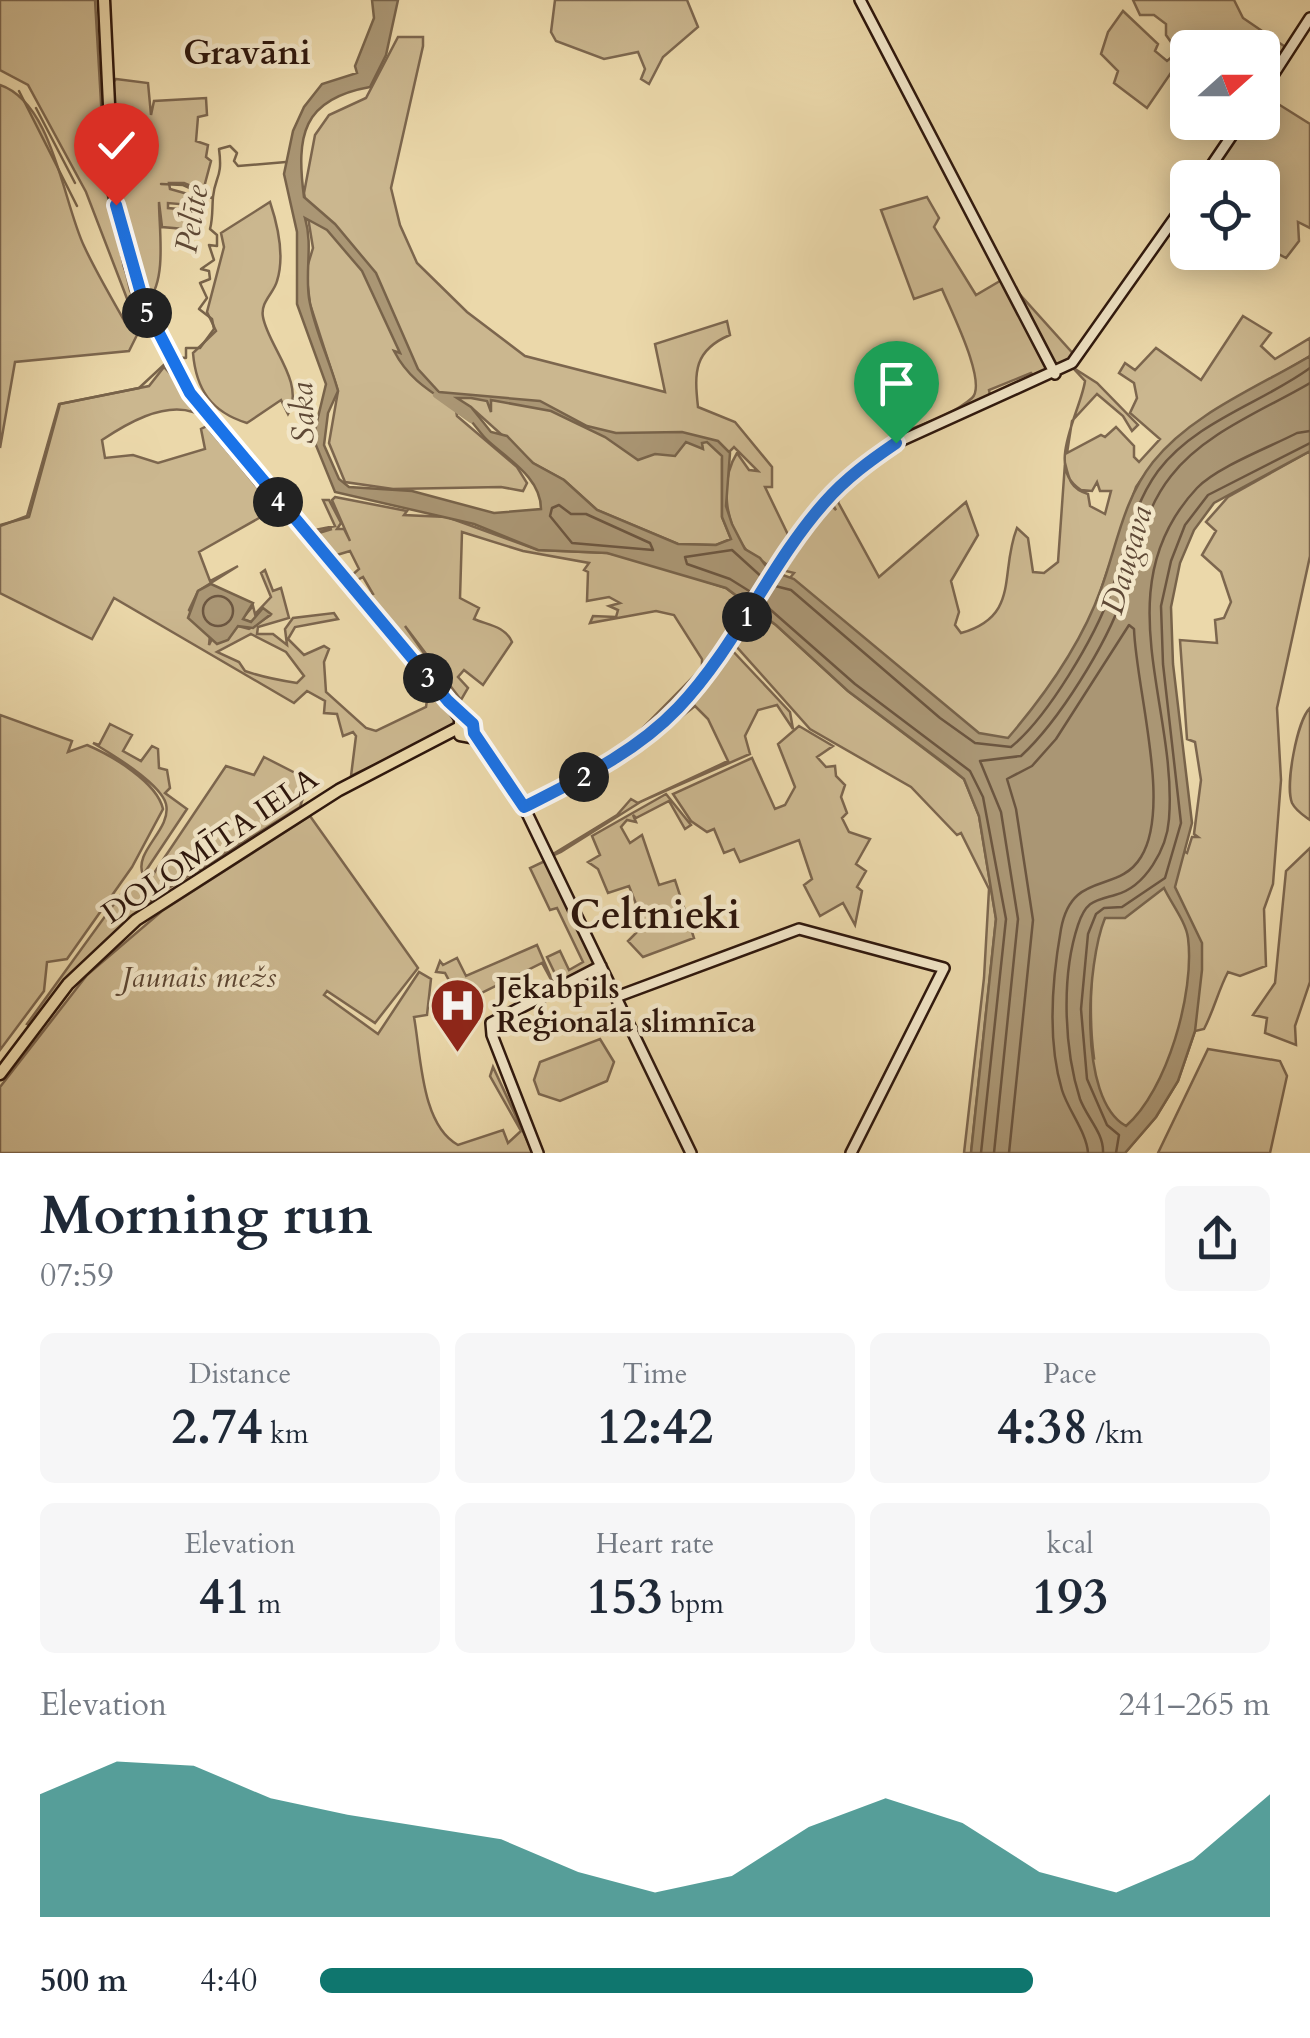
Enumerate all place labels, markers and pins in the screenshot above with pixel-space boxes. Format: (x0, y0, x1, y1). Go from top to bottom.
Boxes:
pin (74, 103, 159, 206)
pin: 5 (122, 288, 172, 338)
pin (854, 341, 939, 444)
pin: 4 (253, 477, 303, 527)
pin: 1 (722, 592, 772, 642)
pin: 3 (403, 653, 453, 703)
pin: 2 (559, 752, 609, 802)
place label: Jēkabpils Reģionālā slimnīca (492, 968, 756, 1043)
hospital icon: Jēkabpils Reģionālā slimnīca (427, 975, 487, 1054)

